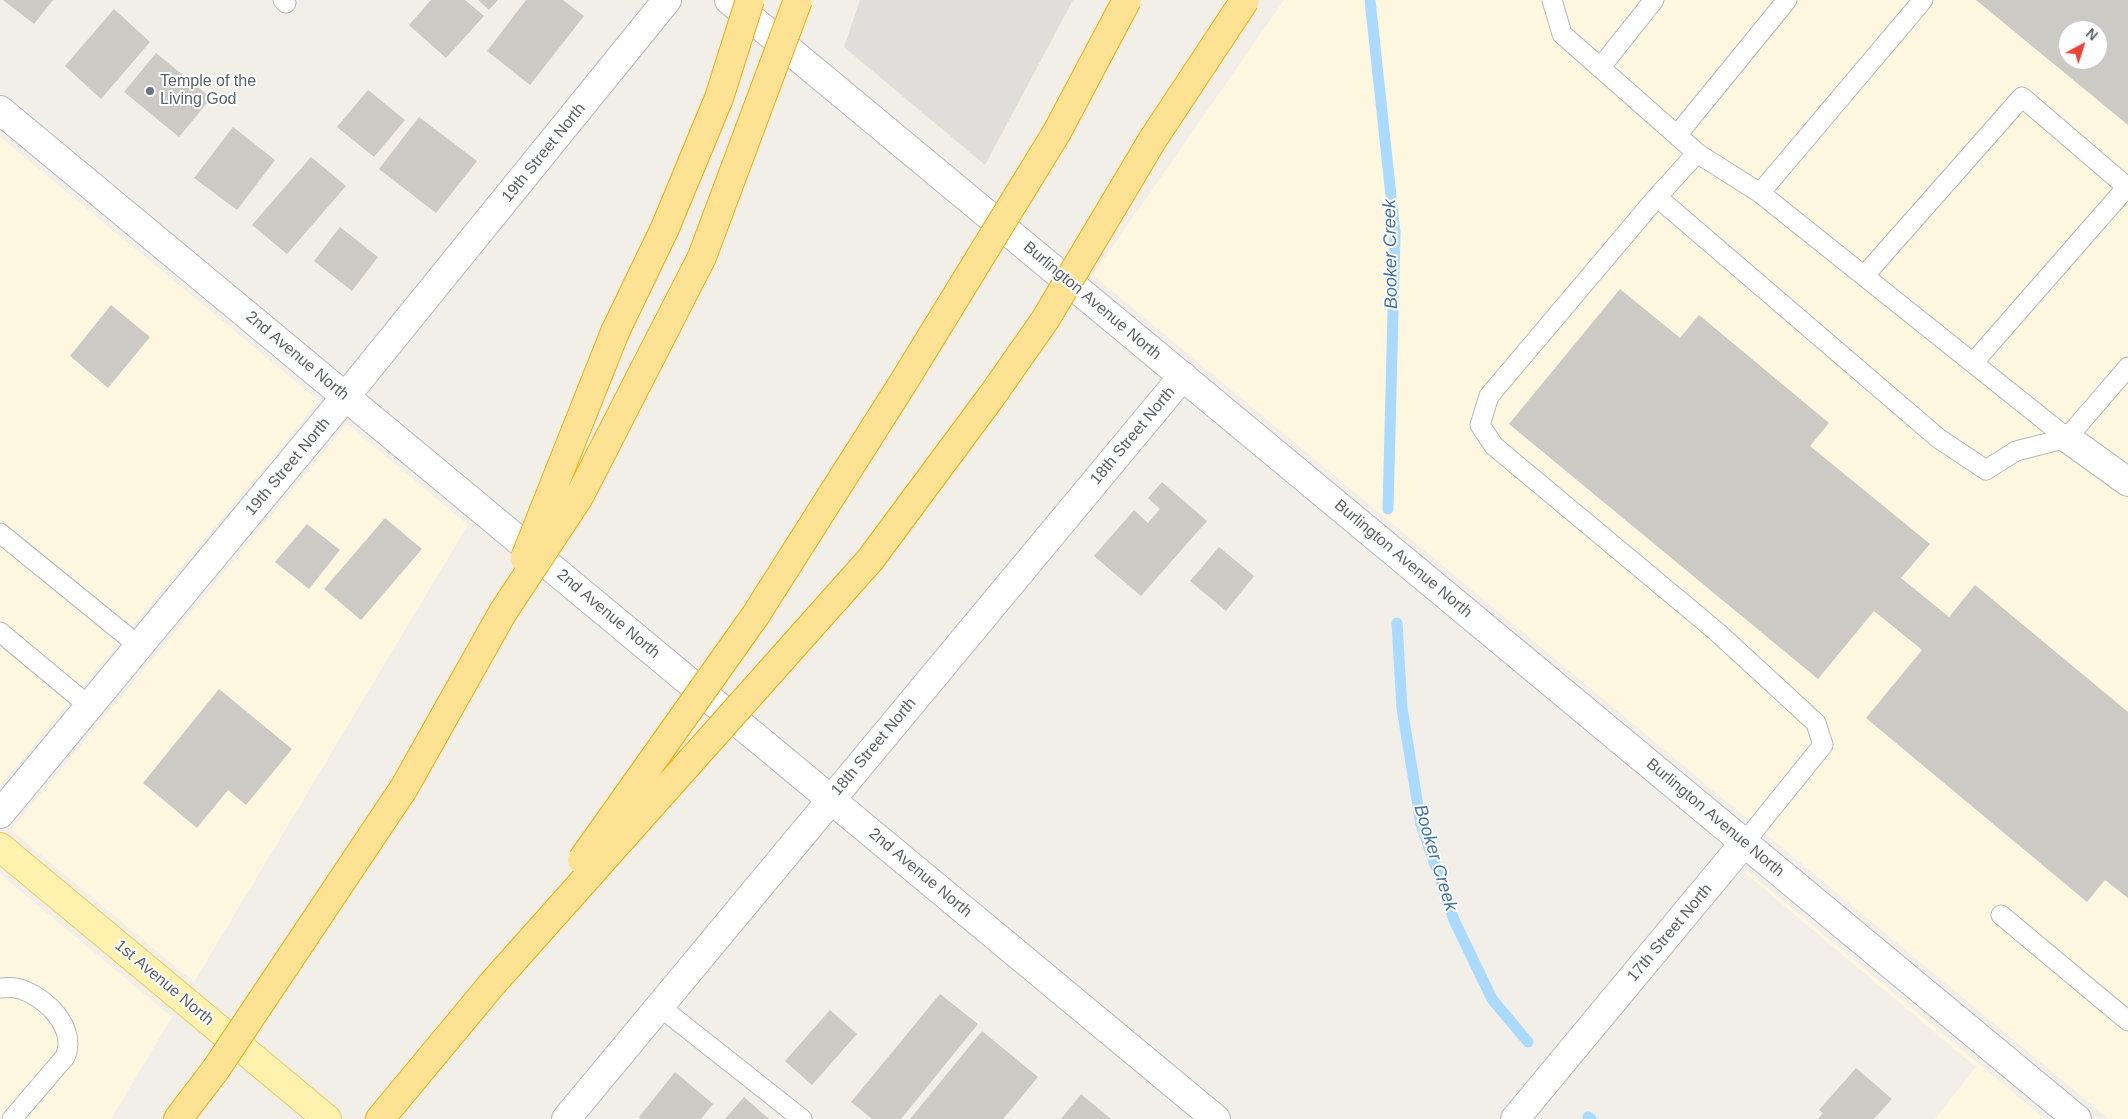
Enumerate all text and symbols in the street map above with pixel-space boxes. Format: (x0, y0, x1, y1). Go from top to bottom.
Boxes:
north arrow (2058, 20, 2108, 70)
text: N (2083, 25, 2101, 44)
place label: Temple of the Living God (160, 72, 256, 110)
marker: Temple of the Living God (144, 85, 156, 97)
street label: 19th Street North (498, 100, 590, 206)
water label: Booker Creek (1379, 199, 1403, 309)
street label: Burlington Avenue North (1019, 238, 1165, 364)
street label: 2nd Avenue North (242, 307, 352, 405)
street label: 18th Street North (1086, 383, 1180, 489)
street label: 19th Street North (241, 414, 335, 520)
street label: Burlington Avenue North (1330, 496, 1476, 622)
street label: 2nd Avenue North (553, 565, 663, 663)
street label: 18th Street North (827, 694, 921, 800)
street label: Burlington Avenue North (1642, 755, 1788, 881)
water label: Booker Creek (1409, 802, 1461, 914)
street label: 2nd Avenue North (865, 824, 975, 922)
street label: 17th Street North (1623, 880, 1717, 986)
street label: 1st Avenue North (111, 936, 217, 1030)

